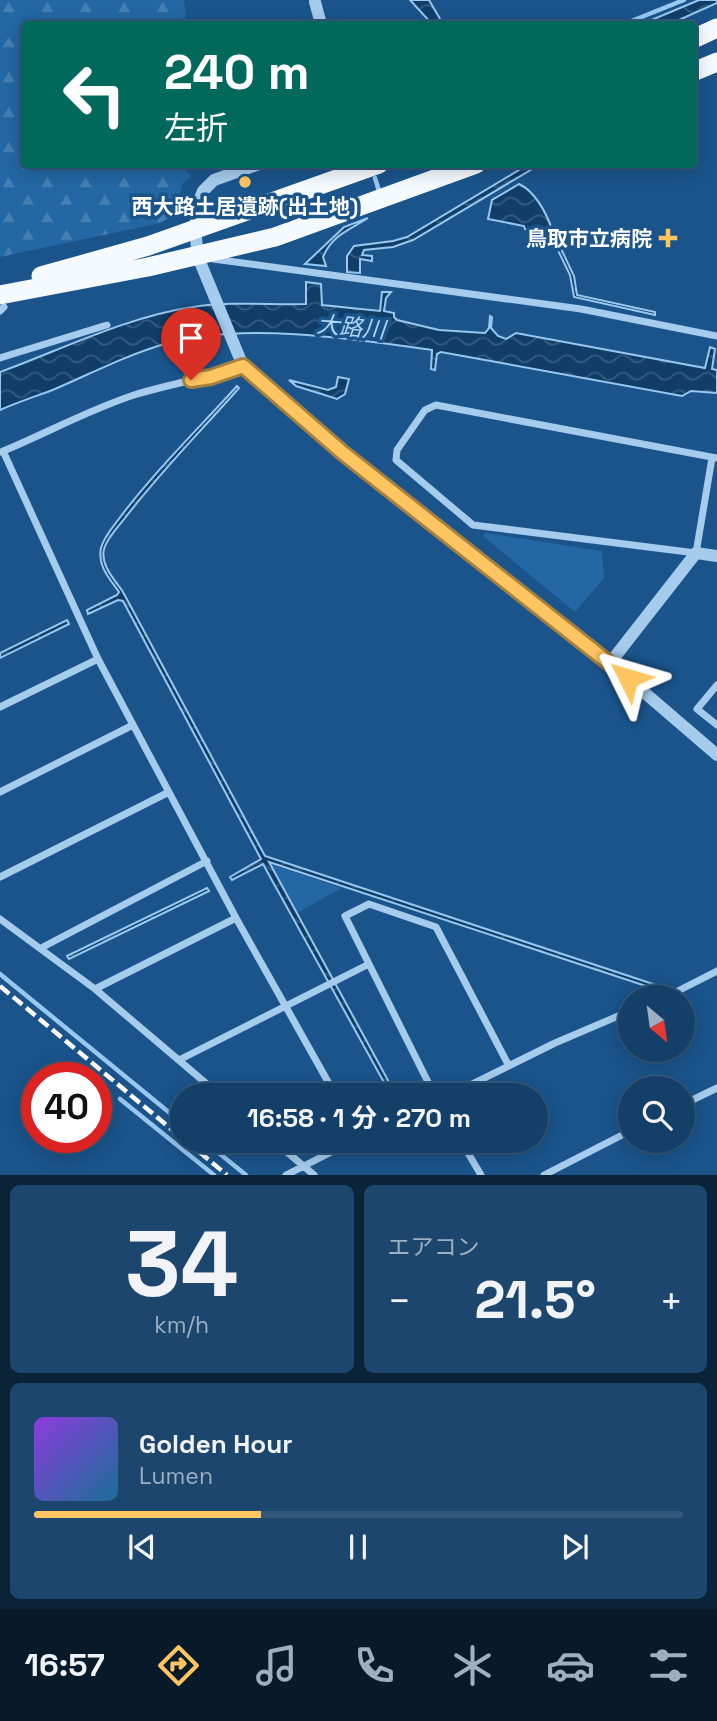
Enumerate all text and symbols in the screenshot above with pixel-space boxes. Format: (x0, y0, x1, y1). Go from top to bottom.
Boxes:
text: 240 m (164, 41, 310, 103)
icon: left (49, 49, 140, 140)
text: 左折 (164, 108, 228, 148)
marker: 西大路土居遺跡(出土地) (237, 174, 253, 190)
place label: 西大路土居遺跡(出土地) (132, 193, 358, 220)
place label: 鳥取市立病院 (526, 225, 652, 252)
marker: 鳥取市立病院 (658, 228, 678, 248)
pin (161, 308, 221, 380)
water label: 大路川 (315, 309, 390, 345)
icon: arrive (172, 319, 210, 357)
position arrow (591, 641, 665, 715)
north arrow (618, 985, 695, 1062)
map controls (618, 985, 695, 1153)
speed limit sign: 40 (21, 1062, 112, 1153)
button: search (618, 1076, 695, 1153)
text: 16:58 · 1 分 · 270 m (247, 1101, 471, 1135)
text: 34 (125, 1206, 238, 1323)
text: エアコン (388, 1232, 480, 1262)
text: 21.5° (474, 1267, 596, 1333)
text: − (388, 1277, 411, 1325)
text: + (659, 1277, 683, 1325)
text: km/h (154, 1310, 209, 1340)
text: Golden Hour (139, 1427, 293, 1461)
text: Lumen (139, 1461, 213, 1491)
icon: previous (123, 1528, 161, 1566)
icon: pause (339, 1528, 377, 1566)
icon: next (556, 1528, 594, 1566)
icon: directions (154, 1641, 203, 1690)
icon: music (252, 1641, 301, 1690)
icon: phone (350, 1641, 399, 1690)
icon: climate (448, 1641, 497, 1690)
icon: car (546, 1641, 595, 1690)
icon: filters (644, 1641, 693, 1690)
text: 16:57 (24, 1645, 105, 1685)

